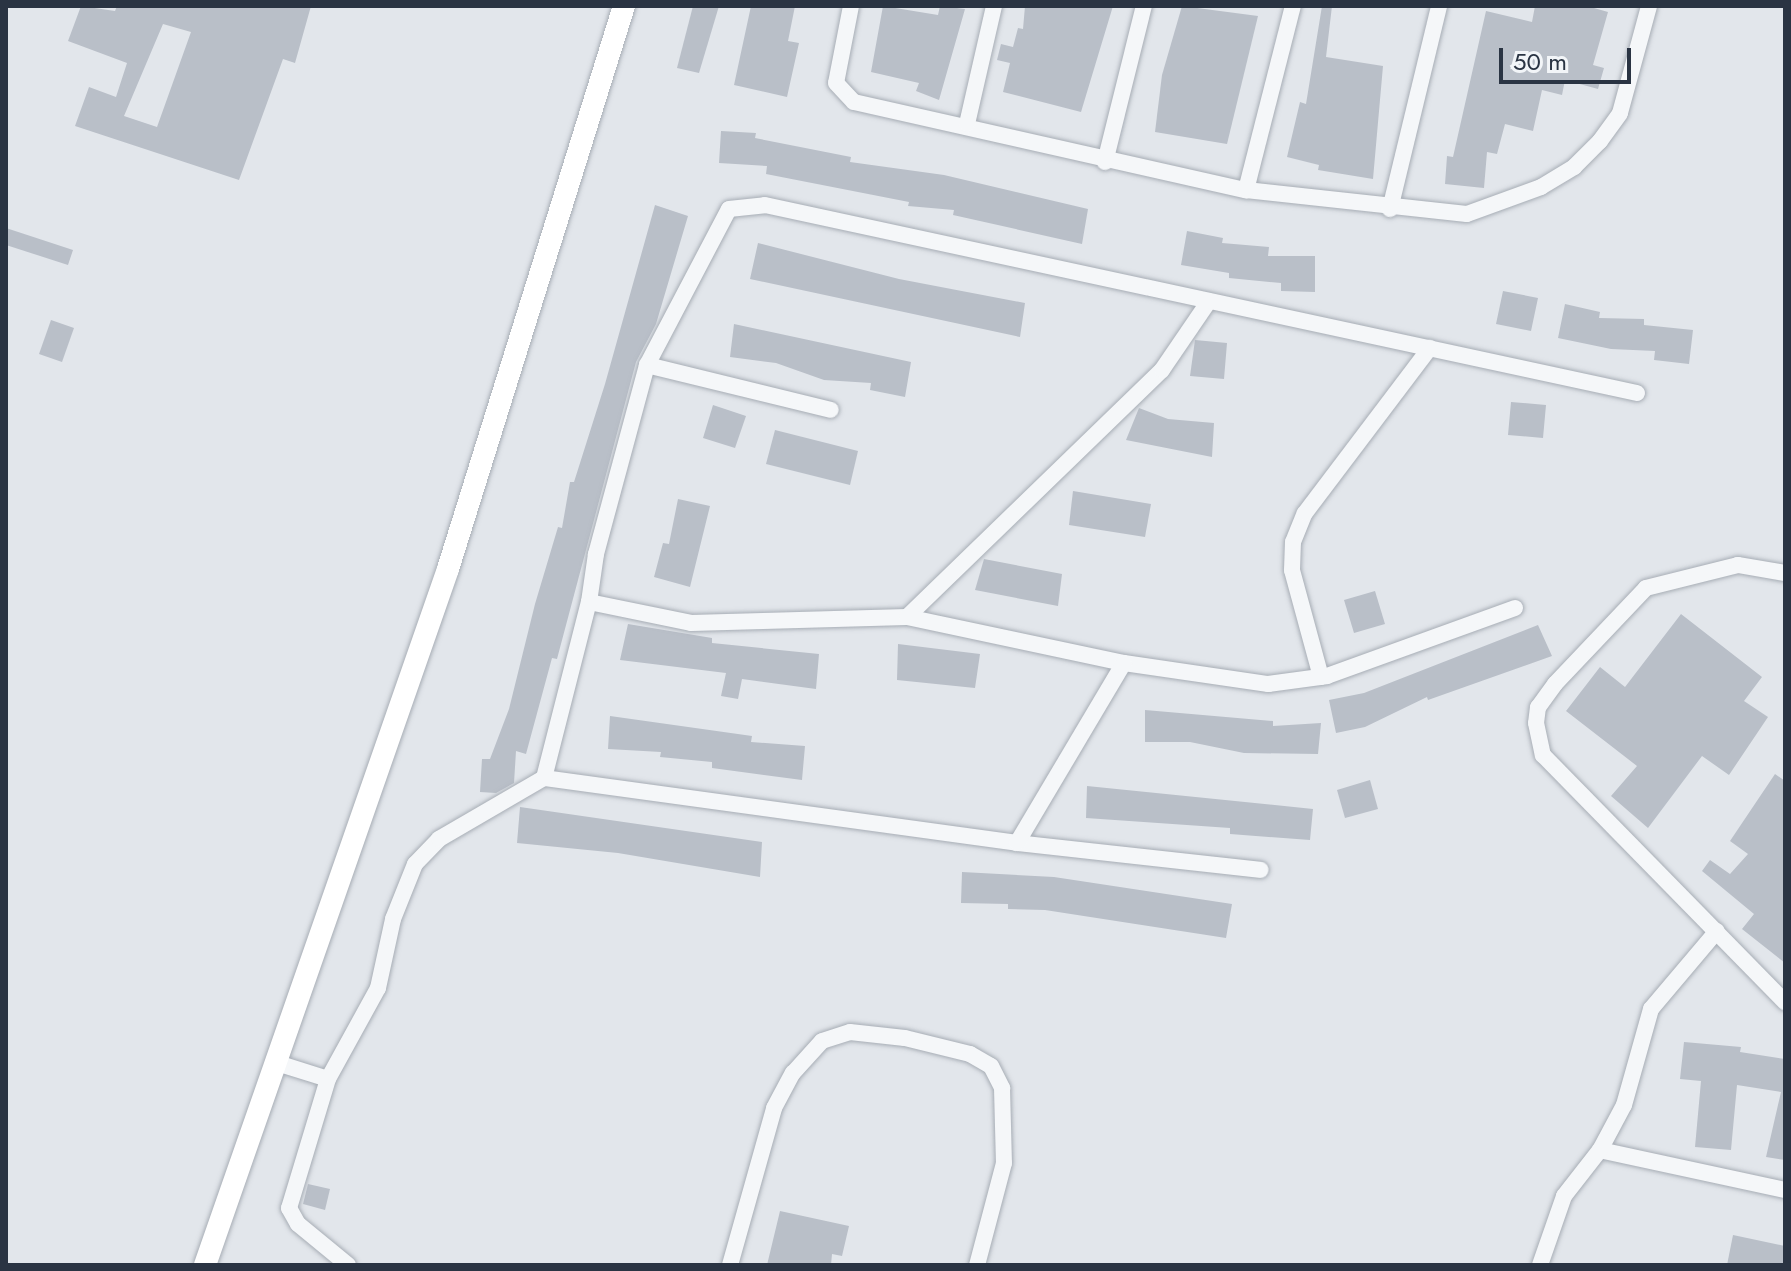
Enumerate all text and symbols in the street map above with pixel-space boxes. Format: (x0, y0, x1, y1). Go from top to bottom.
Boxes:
scale bar (1503, 32, 1635, 82)
text: 50 m (1513, 44, 1567, 79)

